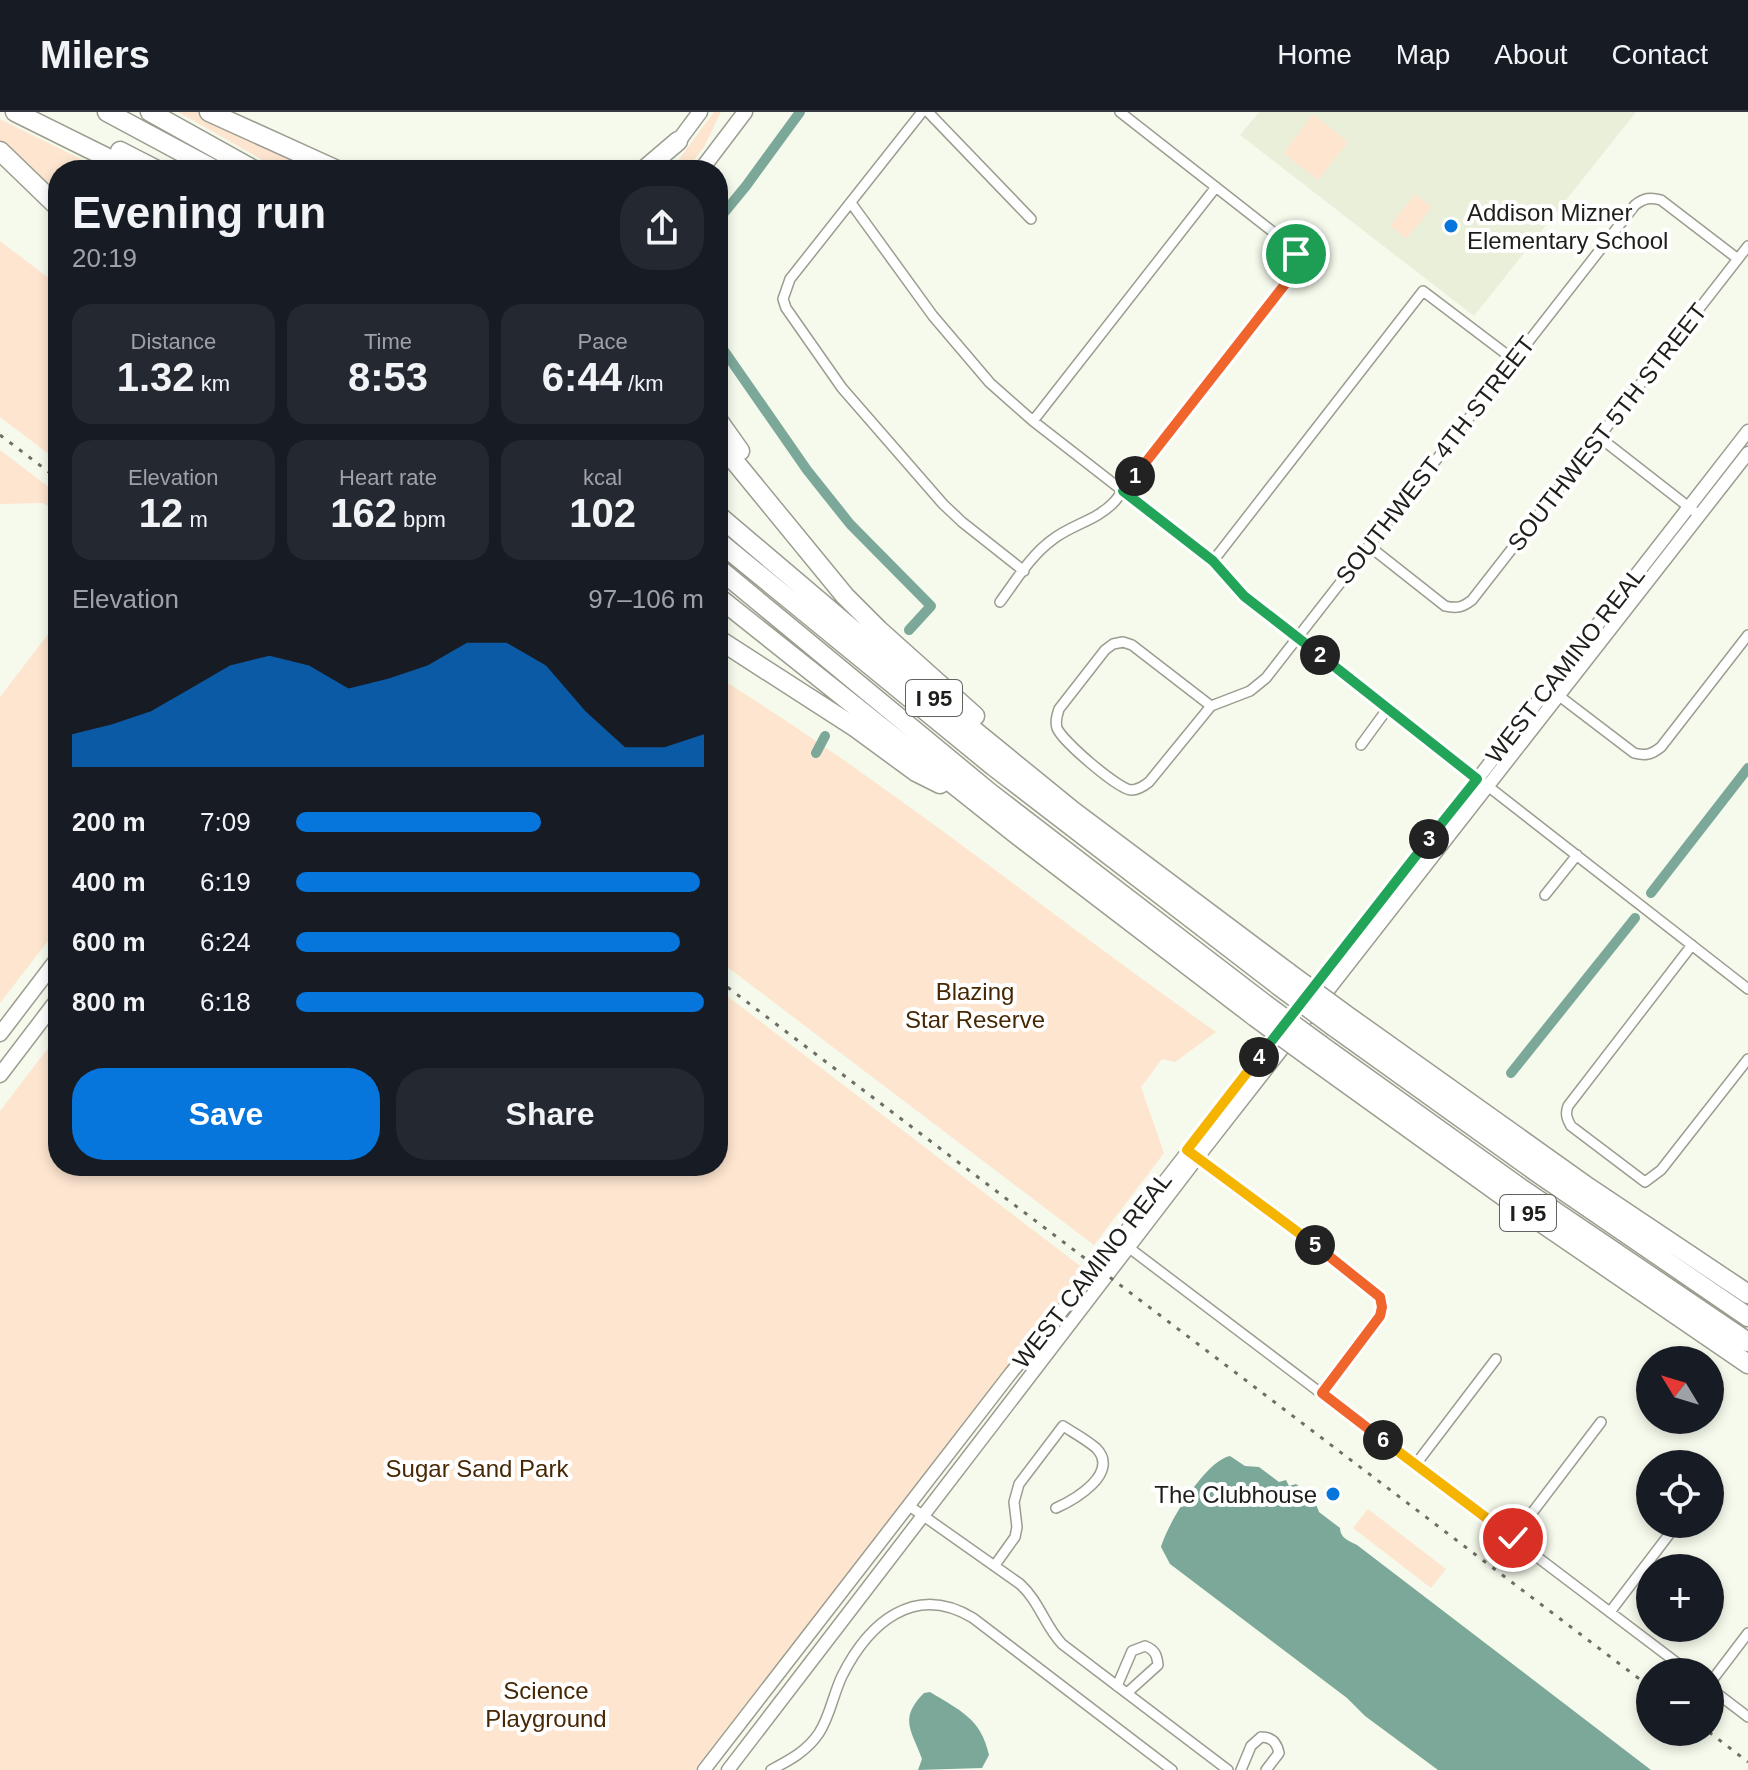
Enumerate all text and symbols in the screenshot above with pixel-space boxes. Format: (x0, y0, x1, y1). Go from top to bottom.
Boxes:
text: Milers (40, 34, 150, 76)
text: Home (1277, 39, 1352, 70)
text: Map (1396, 39, 1450, 70)
text: About (1494, 39, 1568, 70)
text: Contact (1612, 39, 1708, 70)
button: share (620, 186, 704, 270)
text: Evening run (72, 188, 326, 237)
place label: Addison Mizner Elementary School (1467, 199, 1668, 254)
marker: Addison Mizner Elementary School (1442, 217, 1460, 235)
pin (1262, 220, 1330, 288)
icon: arrive (1274, 232, 1318, 276)
text: 20:19 (72, 243, 137, 273)
street label: SOUTHWEST 5TH STREET (1502, 298, 1712, 556)
text: Distance (131, 329, 216, 354)
text: Time (364, 329, 412, 354)
text: Pace (578, 329, 628, 354)
street label: SOUTHWEST 4TH STREET (1330, 331, 1540, 589)
text: 1.32 (117, 355, 195, 399)
text: 8:53 (348, 355, 428, 399)
text: 6:44 (542, 355, 622, 399)
text: km (195, 371, 230, 396)
text: /km (622, 371, 663, 396)
pin: 1 (1115, 456, 1155, 496)
text: 1 (1129, 463, 1141, 488)
text: Elevation (128, 465, 219, 490)
text: Heart rate (339, 465, 437, 490)
text: kcal (583, 465, 622, 490)
text: 12 (139, 491, 183, 535)
text: 162 (330, 491, 397, 535)
text: 102 (569, 491, 636, 535)
text: m (183, 507, 208, 532)
text: bpm (397, 507, 446, 532)
street label: WEST CAMINO REAL (1480, 562, 1650, 768)
text: Elevation (72, 584, 179, 614)
text: 97–106 m (588, 584, 704, 614)
pin: 2 (1300, 635, 1340, 675)
text: 2 (1314, 642, 1326, 667)
road number: I 95 (906, 680, 962, 716)
text: 200 m (72, 807, 146, 837)
text: 7:09 (200, 807, 251, 837)
pin: 3 (1409, 819, 1449, 859)
text: 3 (1423, 826, 1435, 851)
text: 400 m (72, 867, 146, 897)
text: 6:19 (200, 867, 251, 897)
text: 600 m (72, 927, 146, 957)
text: 6:24 (200, 927, 251, 957)
park label: Blazing Star Reserve (905, 978, 1045, 1033)
text: 800 m (72, 987, 146, 1017)
text: 6:18 (200, 987, 251, 1017)
pin: 4 (1239, 1037, 1279, 1077)
text: 4 (1253, 1044, 1265, 1069)
button: Save (72, 1068, 380, 1160)
button: Share (396, 1068, 704, 1160)
street label: WEST CAMINO REAL (1007, 1167, 1177, 1373)
road number: I 95 (1500, 1195, 1556, 1231)
pin: 5 (1295, 1225, 1335, 1265)
text: 5 (1309, 1232, 1321, 1257)
north arrow (1636, 1346, 1724, 1434)
map controls (1636, 1346, 1724, 1746)
pin: 6 (1363, 1420, 1403, 1460)
text: 6 (1377, 1427, 1389, 1452)
button: locate (1636, 1450, 1724, 1538)
park label: Sugar Sand Park (386, 1455, 569, 1482)
place label: The Clubhouse (1154, 1481, 1317, 1508)
marker: The Clubhouse (1324, 1485, 1342, 1503)
pin (1479, 1504, 1547, 1572)
icon: check (1491, 1516, 1535, 1560)
button: + (1636, 1554, 1724, 1642)
button: − (1636, 1658, 1724, 1746)
park label: Science Playground (485, 1677, 607, 1732)

